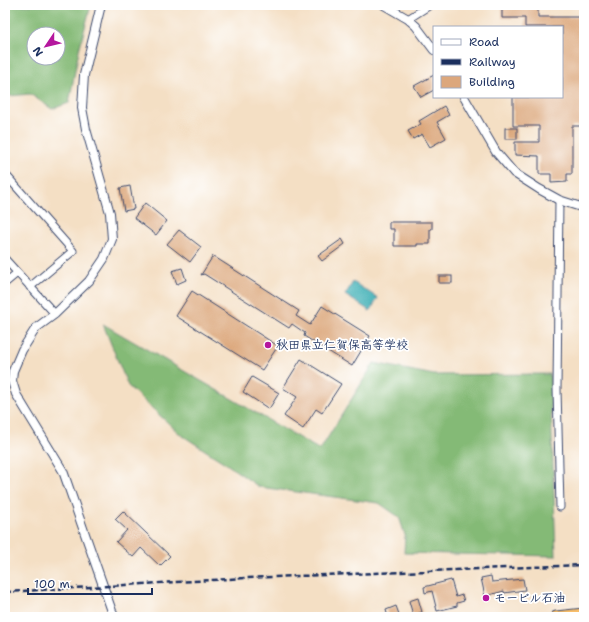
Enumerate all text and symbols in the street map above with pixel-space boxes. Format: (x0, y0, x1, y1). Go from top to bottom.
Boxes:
north arrow (26, 26, 66, 66)
legend (433, 26, 563, 98)
text: Road (469, 34, 500, 50)
text: N (29, 43, 47, 59)
text: Railway (469, 54, 516, 70)
text: Building (469, 74, 515, 90)
place label: 秋田県立仁賀保高等学校 (276, 337, 408, 353)
marker: 秋田県立仁賀保高等学校 (263, 340, 273, 350)
scale bar (28, 570, 152, 596)
text: 100 m (34, 576, 70, 592)
place label: モービル石油 (494, 590, 566, 606)
marker: モービル石油 (481, 593, 491, 603)

